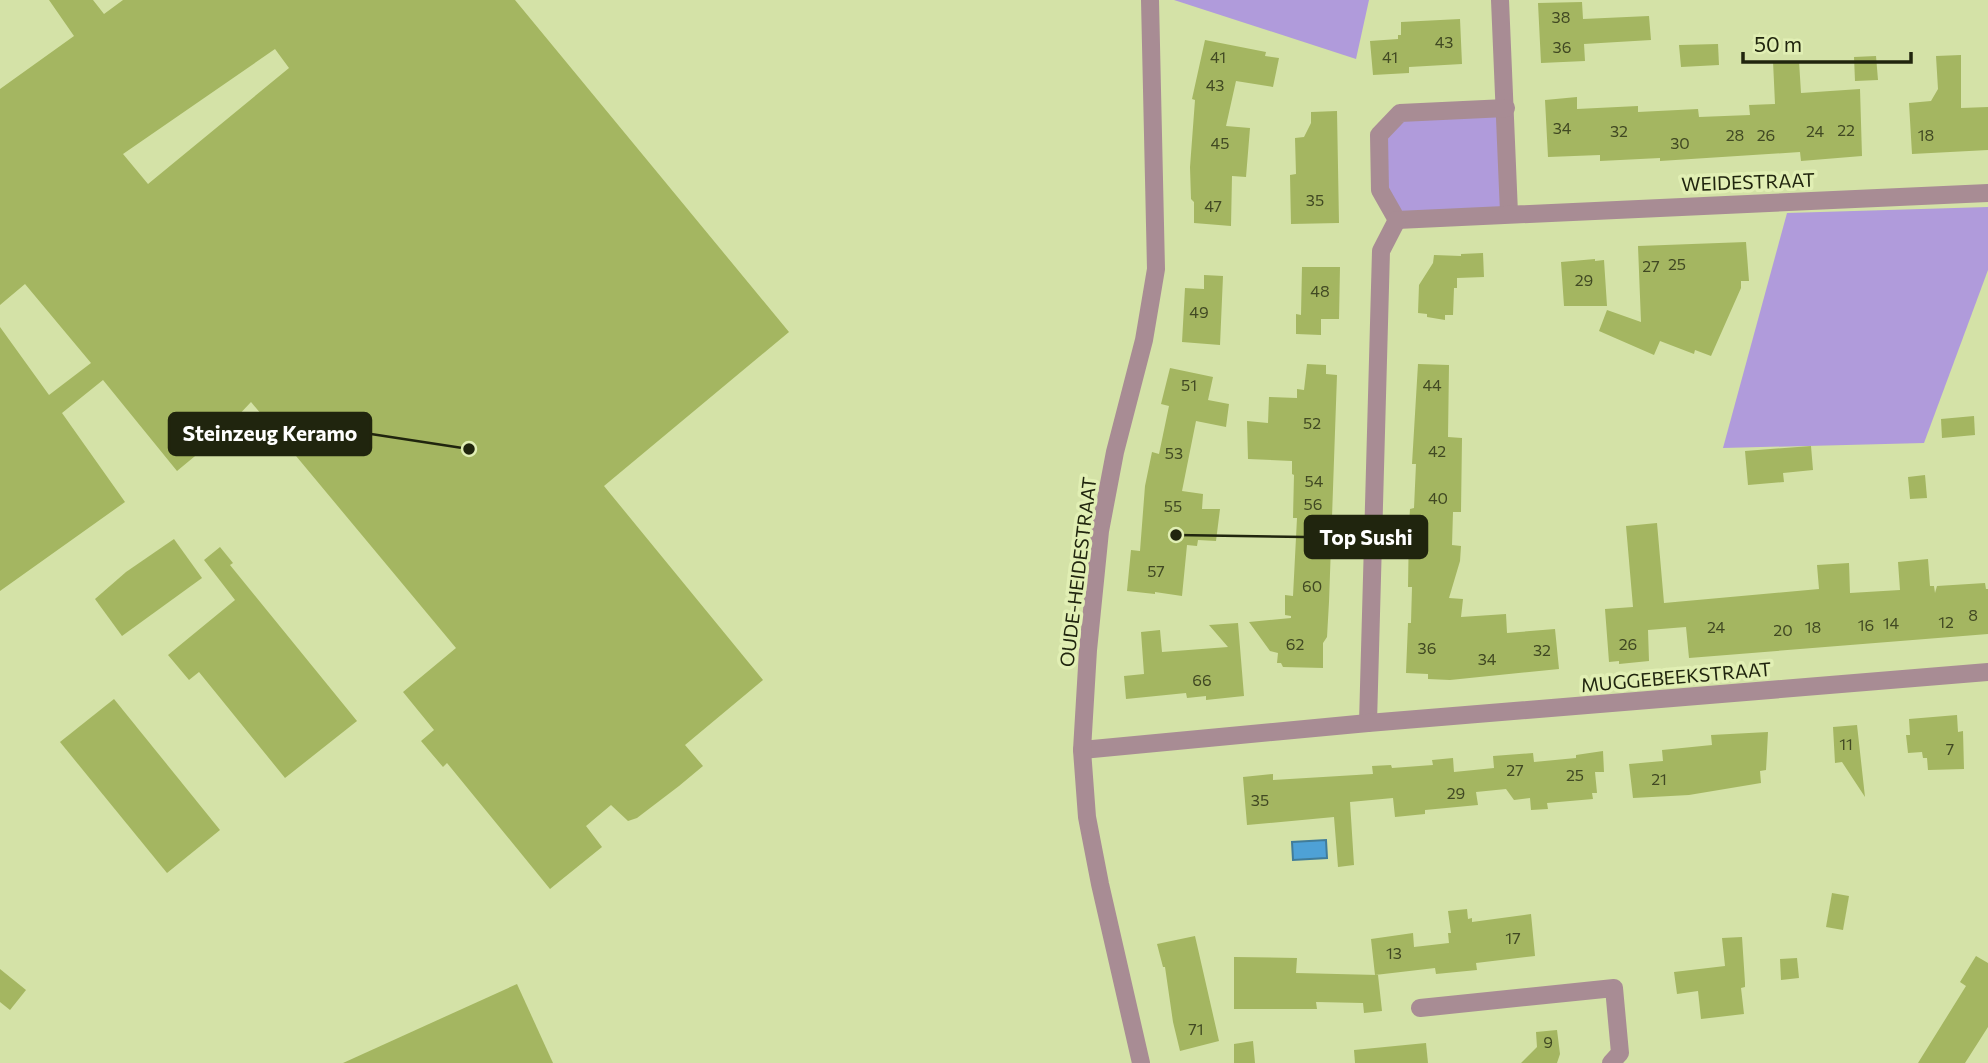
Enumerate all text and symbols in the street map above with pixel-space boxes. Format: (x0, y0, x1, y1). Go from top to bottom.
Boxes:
house number: 38 (1552, 7, 1570, 26)
scale bar (1743, 21, 1911, 65)
text: 50 m (1754, 31, 1802, 56)
house number: 43 (1435, 32, 1453, 51)
house number: 36 (1553, 37, 1571, 56)
house number: 41 (1210, 47, 1226, 66)
house number: 41 (1382, 47, 1398, 66)
house number: 43 (1206, 75, 1224, 94)
house number: 34 (1553, 118, 1572, 137)
house number: 22 (1837, 120, 1855, 139)
house number: 32 (1610, 121, 1628, 140)
house number: 24 (1806, 121, 1824, 140)
house number: 28 (1726, 125, 1744, 144)
house number: 26 (1757, 125, 1775, 144)
house number: 18 (1918, 125, 1934, 144)
house number: 45 (1211, 133, 1229, 152)
house number: 30 (1670, 133, 1690, 152)
street label: WEIDESTRAAT (1681, 168, 1815, 195)
house number: 35 (1306, 190, 1324, 209)
house number: 47 (1204, 196, 1222, 215)
house number: 25 (1668, 254, 1686, 273)
house number: 27 (1642, 256, 1660, 275)
house number: 29 (1575, 270, 1593, 289)
house number: 48 (1310, 281, 1330, 300)
house number: 49 (1189, 302, 1209, 321)
house number: 51 (1181, 375, 1197, 394)
house number: 44 (1422, 375, 1442, 394)
callout: Steinzeug Keramo (169, 413, 371, 455)
house number: 52 (1303, 413, 1321, 432)
text: Steinzeug Keramo (183, 420, 357, 445)
house number: 42 (1428, 441, 1446, 460)
house number: 53 (1165, 443, 1183, 462)
house number: 54 (1305, 471, 1324, 490)
street label: OUDE-HEIDESTRAAT (1054, 476, 1101, 668)
house number: 40 (1428, 488, 1448, 507)
house number: 56 (1304, 494, 1322, 513)
house number: 55 (1164, 496, 1182, 515)
callout: Top Sushi (1305, 516, 1427, 558)
text: Top Sushi (1319, 524, 1413, 549)
house number: 57 (1147, 561, 1165, 580)
house number: 60 (1302, 576, 1322, 595)
house number: 8 (1968, 605, 1978, 624)
house number: 12 (1938, 612, 1954, 631)
house number: 14 (1883, 613, 1900, 632)
house number: 16 (1858, 615, 1874, 634)
house number: 24 (1707, 617, 1725, 636)
house number: 18 (1805, 617, 1821, 636)
house number: 20 (1773, 620, 1793, 639)
house number: 62 (1286, 634, 1304, 653)
house number: 26 (1619, 634, 1637, 653)
house number: 36 (1418, 638, 1436, 657)
house number: 32 (1533, 640, 1551, 659)
house number: 34 (1478, 649, 1497, 668)
street label: MUGGEBEEKSTRAAT (1580, 657, 1772, 696)
house number: 66 (1192, 670, 1212, 689)
house number: 11 (1839, 734, 1853, 753)
house number: 7 (1946, 739, 1954, 758)
house number: 27 (1506, 760, 1524, 779)
house number: 25 (1566, 765, 1584, 784)
house number: 21 (1651, 769, 1667, 788)
house number: 29 (1447, 783, 1465, 802)
house number: 35 (1251, 790, 1269, 809)
house number: 17 (1505, 928, 1521, 947)
house number: 13 (1386, 943, 1402, 962)
house number: 71 (1188, 1019, 1204, 1038)
house number: 9 (1543, 1032, 1553, 1051)

